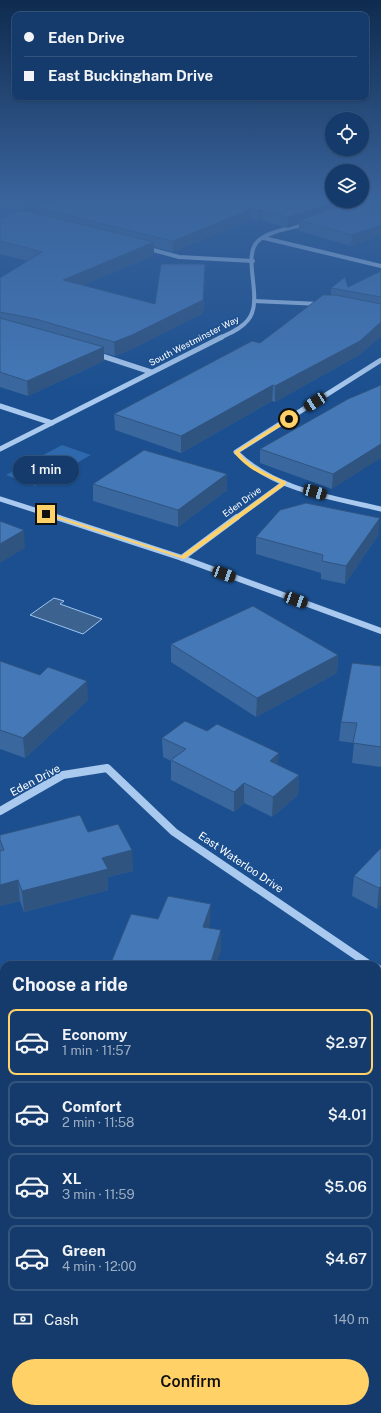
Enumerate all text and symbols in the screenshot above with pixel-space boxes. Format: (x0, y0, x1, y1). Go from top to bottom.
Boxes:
text: Eden Drive (48, 29, 125, 46)
text: East Buckingham Drive (48, 67, 213, 84)
map controls (325, 112, 369, 208)
button: locate (325, 112, 369, 156)
button: layers (325, 164, 369, 208)
street label: South Westminster Way (147, 313, 241, 368)
car (302, 390, 328, 414)
route start (280, 410, 298, 428)
callout: 1 min (13, 456, 79, 484)
text: 1 min (31, 462, 61, 477)
car (302, 483, 328, 501)
street label: Eden Drive (220, 484, 263, 519)
route end (37, 505, 55, 523)
car (211, 564, 237, 584)
car (283, 590, 309, 610)
street label: Eden Drive (8, 762, 62, 798)
street label: East Waterloo Drive (196, 829, 286, 895)
text: Choose a ride (12, 974, 128, 995)
icon: car (14, 1024, 50, 1060)
text: Economy (62, 1026, 127, 1043)
text: $2.97 (325, 1034, 367, 1051)
text: 1 min · 11:57 (62, 1043, 131, 1058)
icon: car (14, 1096, 50, 1132)
text: Comfort (62, 1098, 122, 1115)
text: $4.01 (328, 1106, 367, 1123)
text: 2 min · 11:58 (62, 1115, 134, 1130)
icon: car (14, 1168, 50, 1204)
text: XL (62, 1170, 81, 1187)
text: $5.06 (324, 1178, 367, 1195)
text: 3 min · 11:59 (62, 1187, 135, 1202)
icon: car (14, 1240, 50, 1276)
text: Green (62, 1242, 106, 1259)
text: $4.67 (325, 1250, 367, 1267)
text: 4 min · 12:00 (62, 1259, 136, 1274)
icon: cash (12, 1308, 34, 1330)
text: Cash (44, 1311, 79, 1328)
text: 140 m (333, 1312, 369, 1327)
button: Confirm (12, 1359, 369, 1405)

